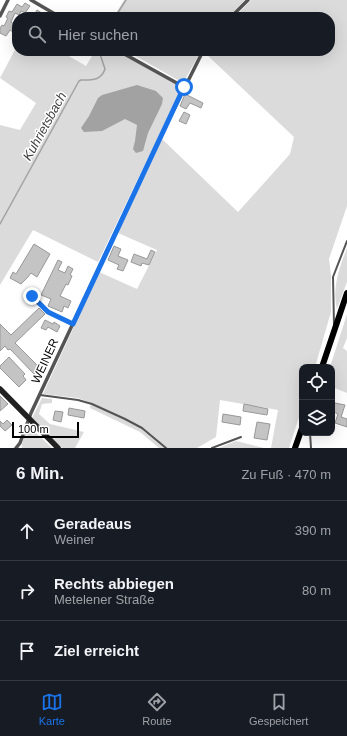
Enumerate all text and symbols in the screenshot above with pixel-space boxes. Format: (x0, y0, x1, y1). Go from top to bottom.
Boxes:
search box (12, 12, 335, 56)
icon: search (26, 23, 48, 45)
text: Hier suchen (58, 26, 138, 43)
route start (175, 78, 193, 96)
water label: Kuhrietsbach (19, 89, 69, 163)
route end (23, 287, 41, 305)
street label: WEINER (29, 336, 62, 386)
map controls (299, 364, 335, 436)
button: locate (299, 364, 335, 400)
button: layers (299, 400, 335, 436)
scale bar (12, 420, 79, 439)
text: 100 m (18, 423, 49, 435)
text: 6 Min. (16, 464, 64, 483)
text: Zu Fuß · 470 m (241, 467, 331, 482)
text: Geradeaus (54, 515, 132, 532)
icon: ahead (16, 520, 38, 542)
text: 390 m (295, 523, 331, 538)
text: Weiner (54, 532, 95, 547)
text: Rechts abbiegen (54, 575, 174, 592)
icon: right (16, 580, 38, 602)
text: 80 m (302, 583, 331, 598)
text: Metelener Straße (54, 592, 154, 607)
icon: arrive (16, 640, 38, 662)
text: Ziel erreicht (54, 642, 139, 659)
tab: Karte (39, 691, 65, 727)
tab: Route (142, 691, 172, 727)
tab: Gespeichert (249, 691, 308, 727)

